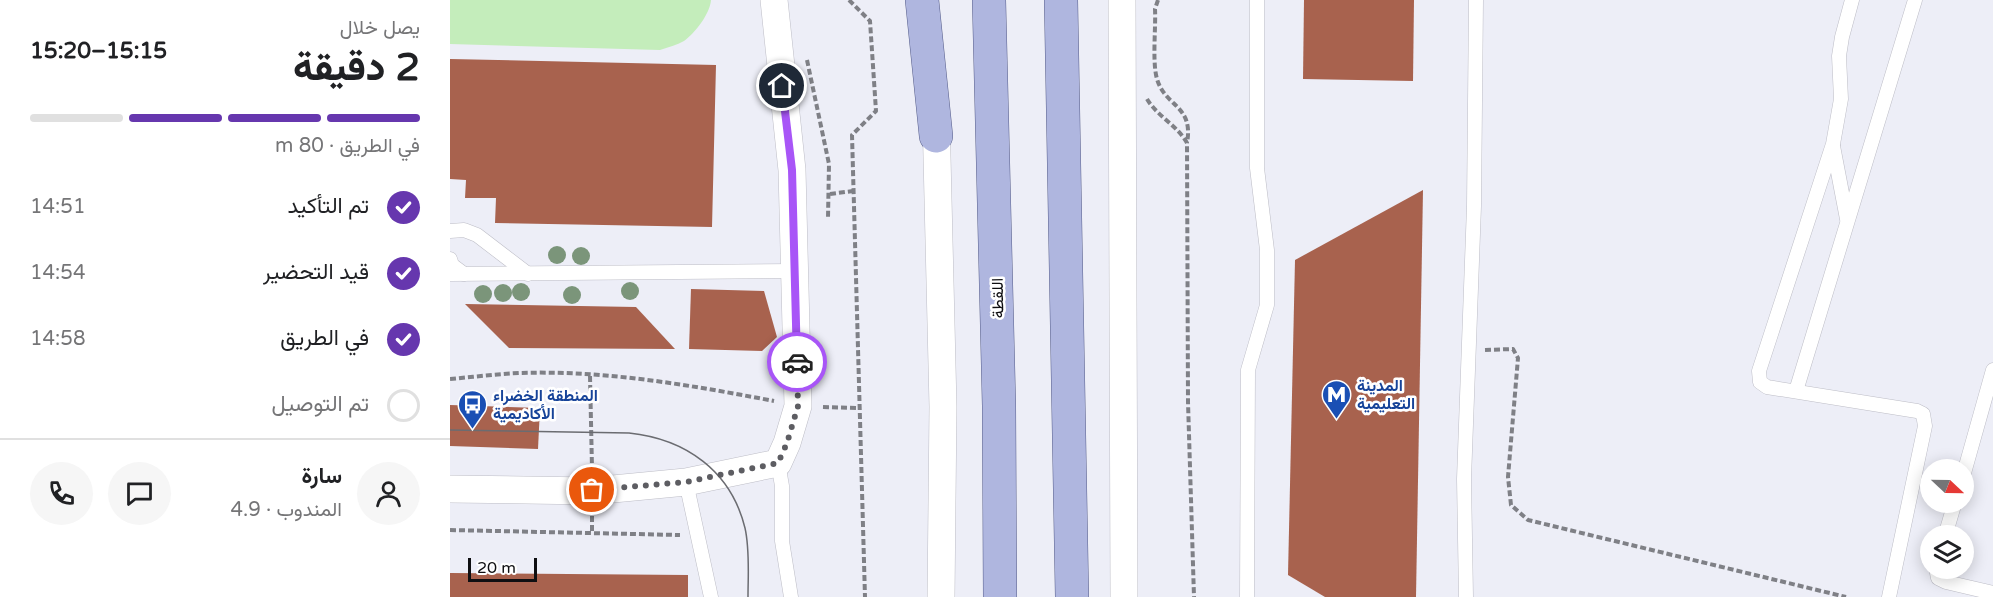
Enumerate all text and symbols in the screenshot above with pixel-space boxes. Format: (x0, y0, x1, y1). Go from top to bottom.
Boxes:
text: يصل خلال (340, 16, 420, 40)
text: 15:15–15:20 (30, 38, 167, 64)
text: 2 دقيقة (293, 44, 420, 91)
pin (756, 60, 807, 111)
icon: home (765, 69, 798, 102)
text: في الطريق · 80 m (275, 134, 420, 158)
icon: check (387, 191, 420, 224)
text: تم التأكيد (288, 193, 369, 219)
text: 14:51 (30, 195, 85, 219)
icon: check (387, 257, 420, 290)
text: قيد التحضير (263, 259, 369, 285)
text: 14:54 (30, 261, 85, 285)
street label: اللقطة (988, 278, 1008, 318)
icon: check (387, 323, 420, 356)
text: في الطريق (280, 325, 369, 351)
text: 14:58 (30, 327, 85, 351)
courier (767, 332, 827, 392)
icon: car (781, 346, 814, 379)
place label: المدينة التعليمية (1357, 376, 1415, 414)
metro station icon: المدينة التعليمية (1320, 378, 1352, 420)
place label: المنطقة الخضراء الأكاديمية (493, 386, 598, 424)
bus stop icon: المنطقة الخضراء الأكاديمية (456, 388, 488, 430)
text: تم التوصيل (272, 391, 369, 417)
north arrow (1920, 459, 1974, 513)
map controls (1920, 459, 1974, 579)
button: phone (30, 462, 93, 525)
button: chat (108, 462, 171, 525)
button: person (357, 462, 420, 525)
text: سارة (301, 463, 342, 489)
pin (566, 464, 617, 515)
icon: bag (575, 473, 608, 506)
text: المندوب · 4.9 (230, 498, 342, 522)
button: layers (1920, 525, 1974, 579)
scale bar (468, 555, 537, 582)
text: 20 m (477, 558, 516, 578)

